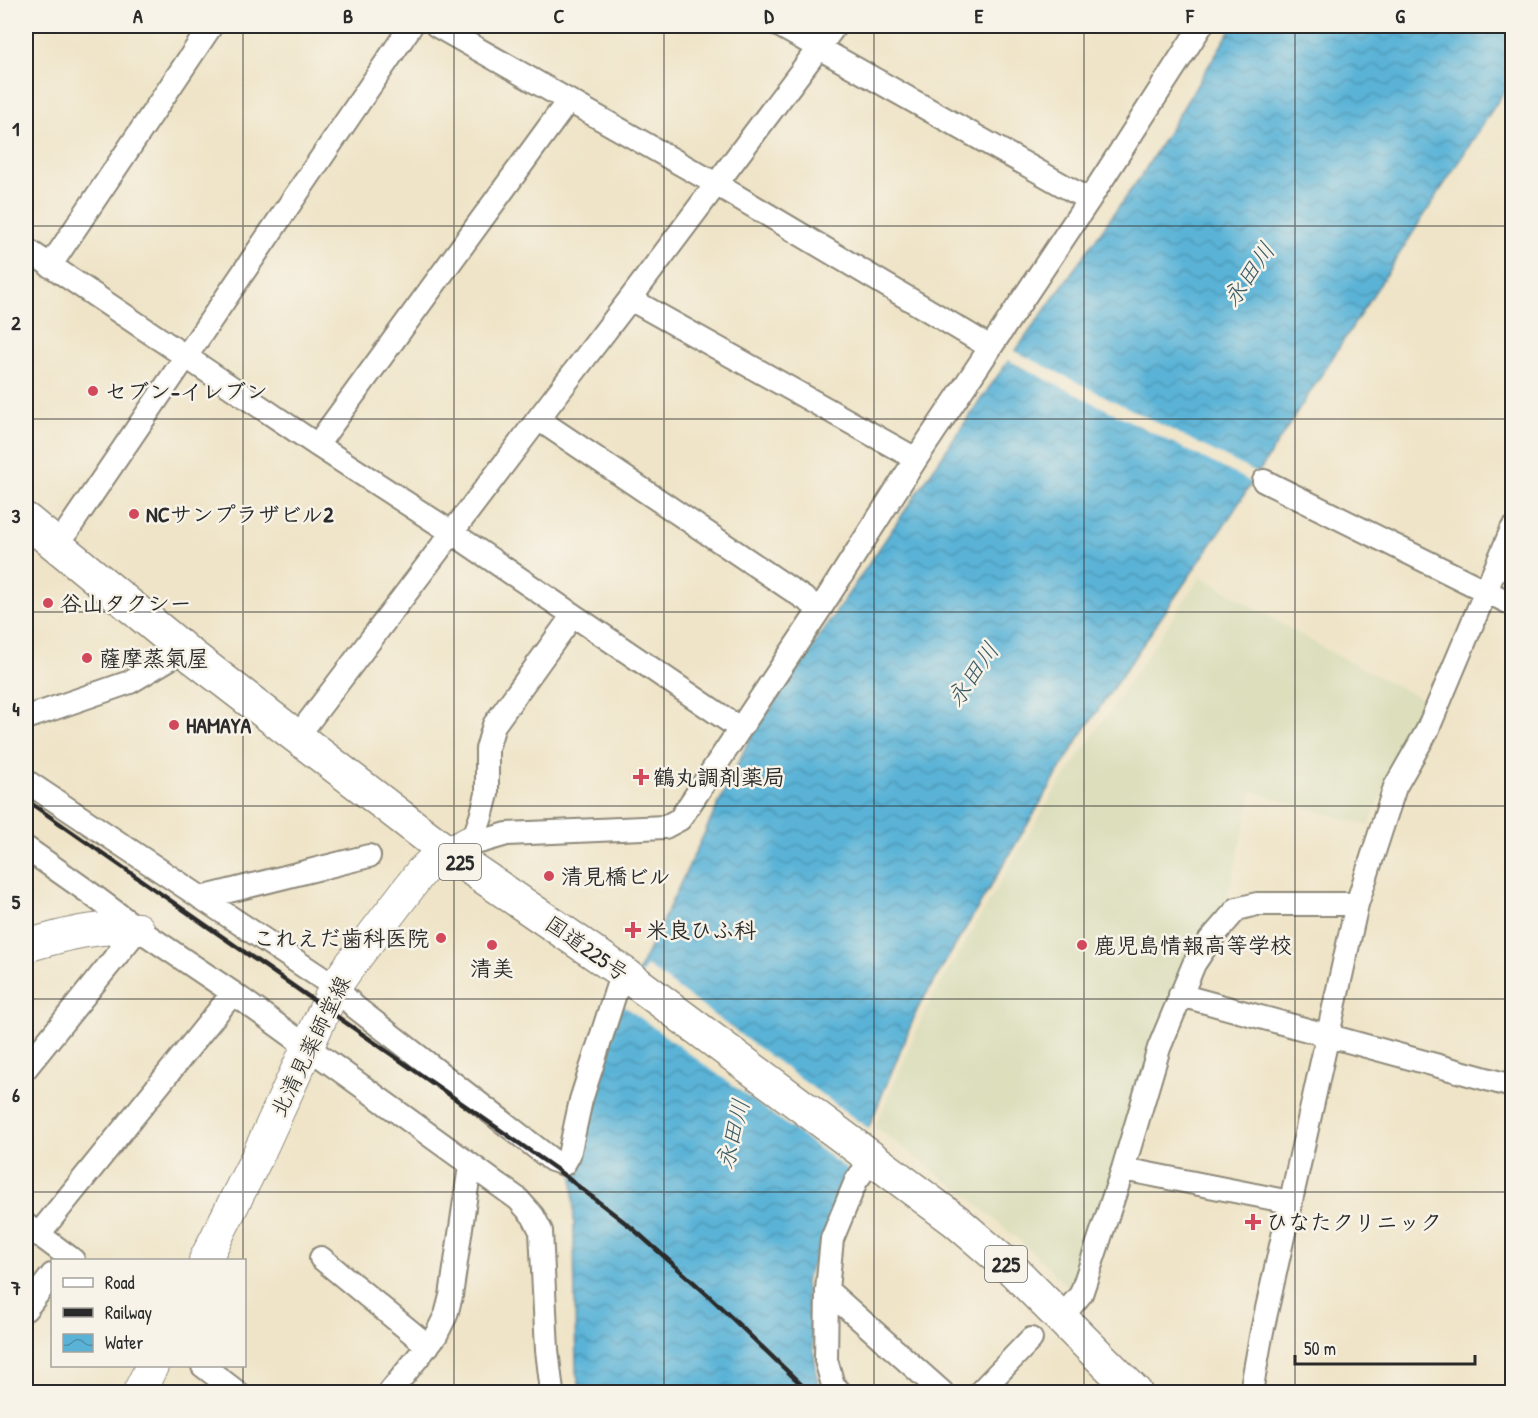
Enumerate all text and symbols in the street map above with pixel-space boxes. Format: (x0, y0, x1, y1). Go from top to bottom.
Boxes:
text: A (133, 2, 143, 29)
text: B (343, 2, 353, 29)
text: C (554, 2, 565, 29)
text: D (764, 2, 774, 29)
text: E (975, 2, 984, 29)
text: F (1185, 2, 1195, 29)
text: G (1395, 2, 1405, 29)
text: 1 (12, 115, 20, 142)
water label: 永田川 (1214, 235, 1282, 313)
text: 2 (11, 309, 21, 336)
place label: セブン-イレブン (105, 376, 268, 406)
marker: セブン-イレブン (86, 384, 100, 398)
place label: NCサンプラザビル2 (146, 499, 334, 529)
text: 3 (12, 502, 21, 529)
marker: NCサンプラザビル2 (127, 507, 141, 521)
place label: 谷山タクシー (60, 588, 192, 618)
marker: 谷山タクシー (41, 596, 55, 610)
water label: 永田川 (938, 635, 1006, 713)
place label: 薩摩蒸氣屋 (99, 643, 209, 673)
marker: 薩摩蒸氣屋 (80, 651, 94, 665)
text: 4 (12, 695, 20, 722)
place label: HAMAYA (186, 710, 252, 740)
marker: HAMAYA (167, 718, 181, 732)
place label: 鶴丸調剤薬局 (653, 762, 785, 792)
marker: 鶴丸調剤薬局 (634, 770, 648, 784)
road number: 225 (439, 844, 481, 880)
place label: 清見橋ビル (561, 861, 671, 891)
marker: 清見橋ビル (542, 869, 556, 883)
text: 5 (12, 888, 21, 915)
street label: 国道225号 (539, 908, 635, 988)
place label: 米良ひふ科 (646, 915, 756, 945)
marker: 米良ひふ科 (624, 921, 642, 939)
place label: これえだ歯科医院 (253, 923, 429, 953)
place label: 鹿児島情報高等学校 (1094, 930, 1292, 960)
marker: これえだ歯科医院 (434, 931, 448, 945)
marker: 清美 (485, 938, 499, 952)
marker: 鹿児島情報高等学校 (1075, 938, 1089, 952)
place label: 清美 (470, 953, 514, 983)
street label: 北清見薬師堂線 (263, 970, 357, 1122)
text: 6 (12, 1081, 20, 1108)
water label: 永田川 (708, 1095, 756, 1173)
place label: ひなたクリニック (1266, 1207, 1442, 1237)
marker: ひなたクリニック (1244, 1213, 1262, 1231)
road number: 225 (985, 1246, 1027, 1282)
legend (51, 1259, 246, 1367)
text: Road (105, 1270, 135, 1295)
text: 7 (10, 1274, 21, 1301)
text: Railway (105, 1300, 152, 1325)
scale bar (1295, 1328, 1475, 1366)
text: Water (105, 1330, 143, 1355)
text: 50 m (1304, 1336, 1336, 1361)

